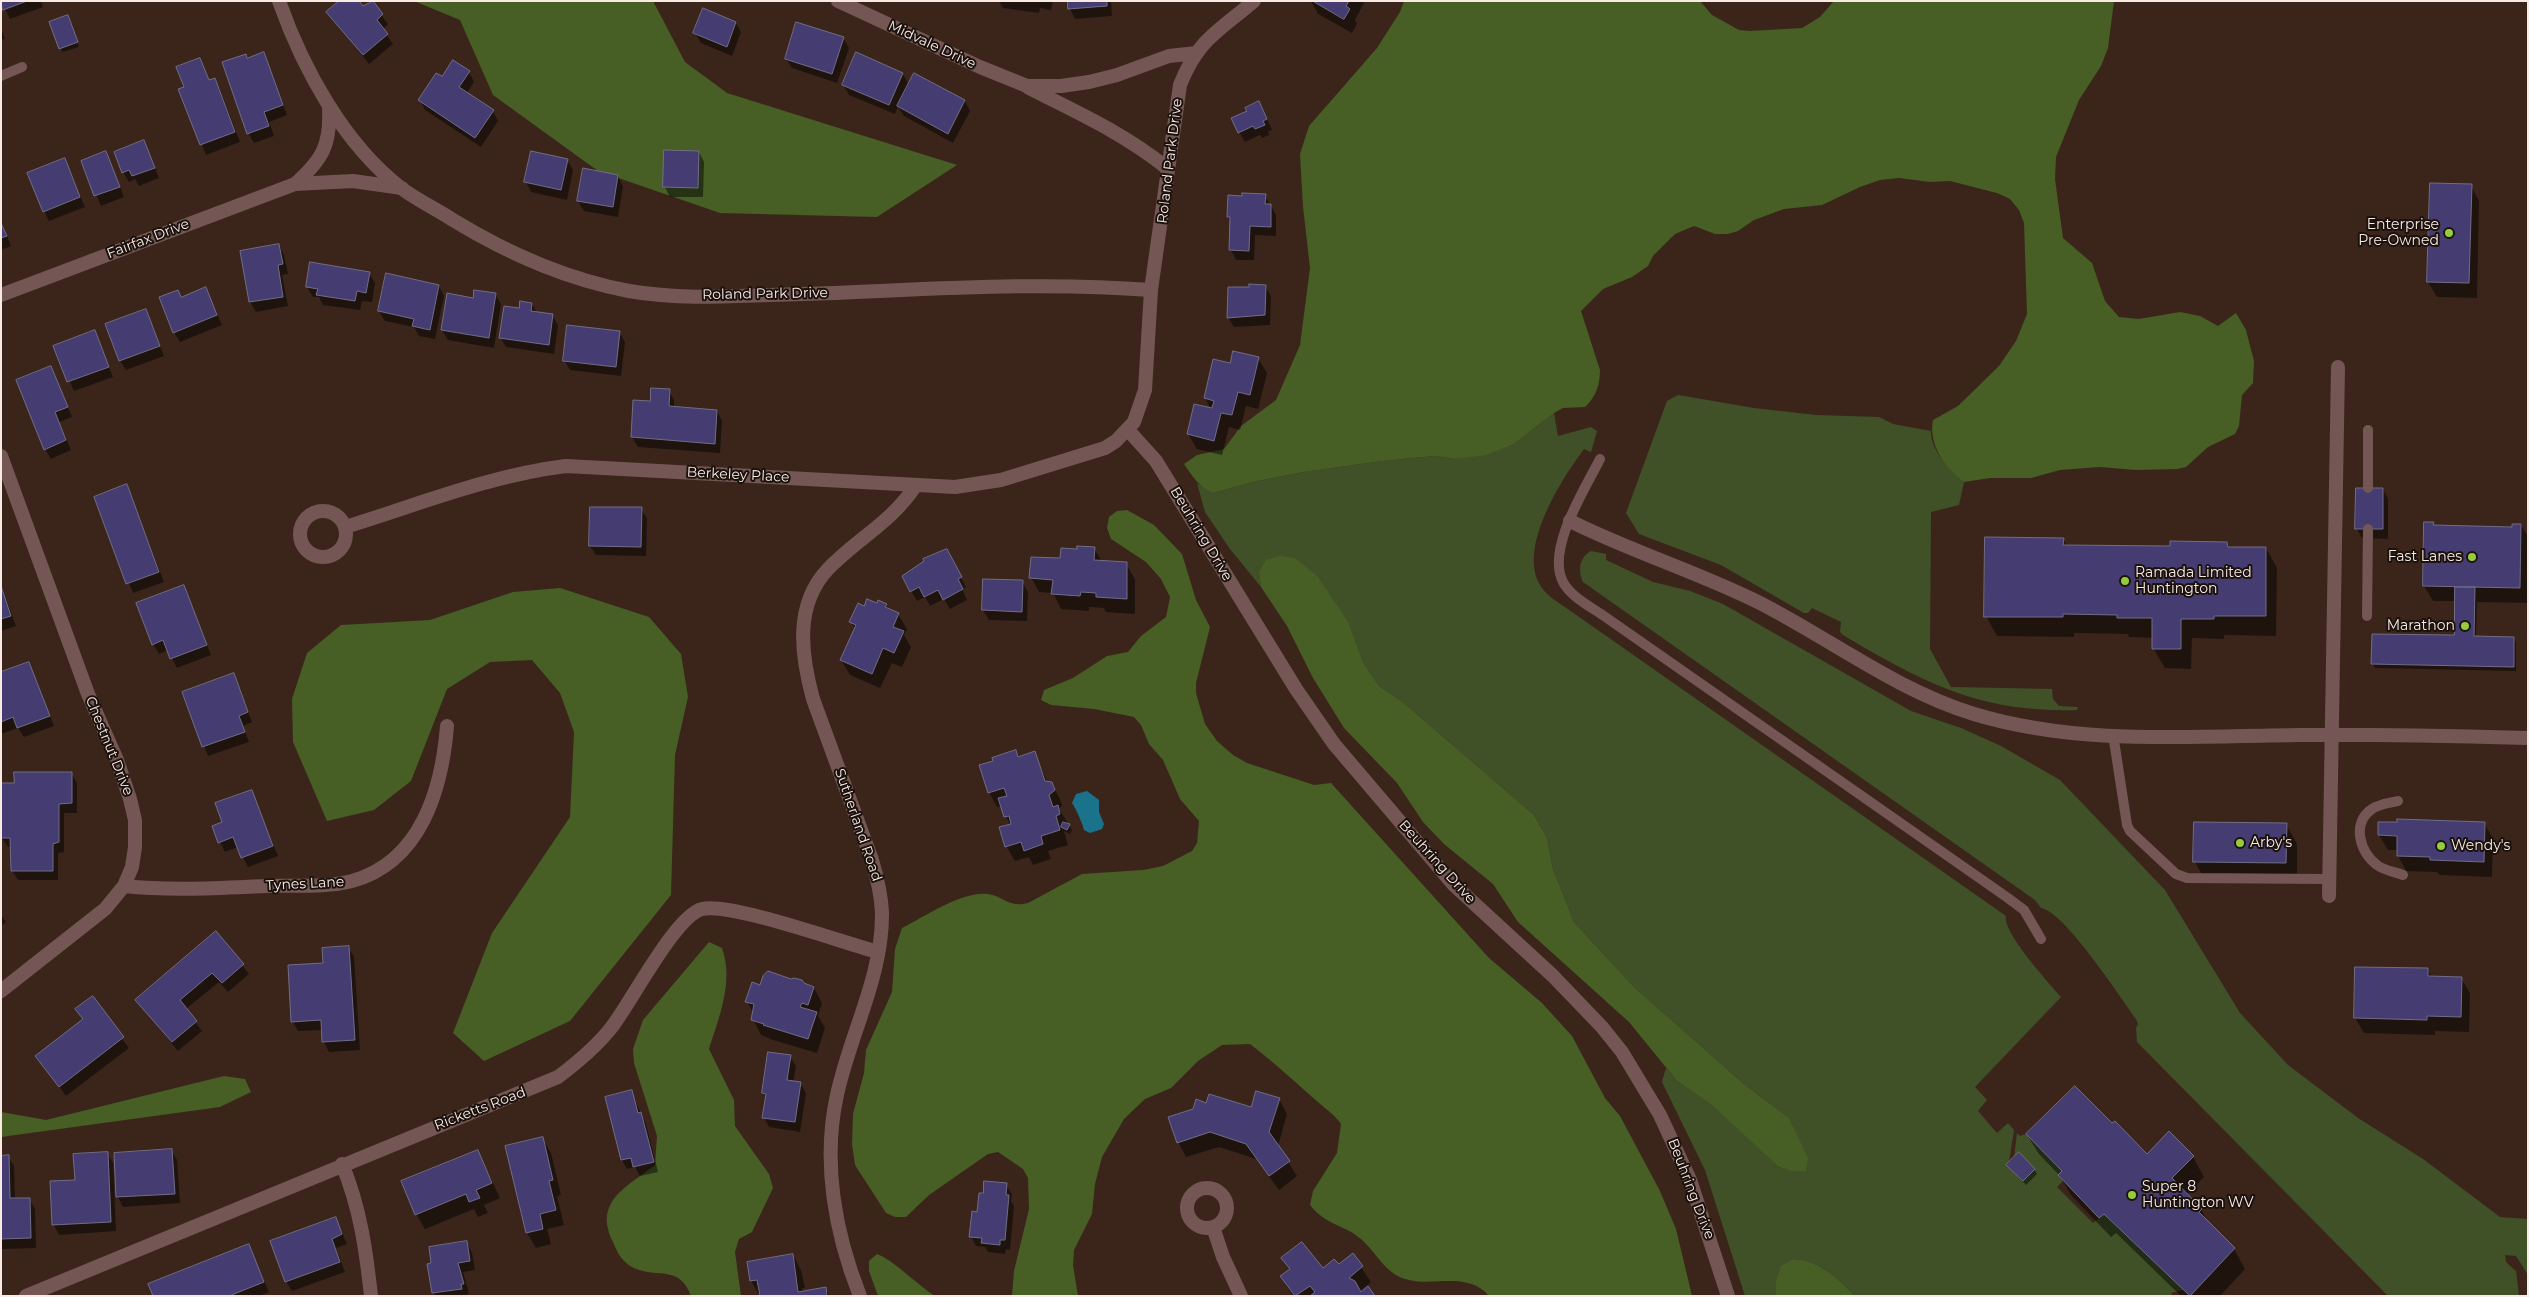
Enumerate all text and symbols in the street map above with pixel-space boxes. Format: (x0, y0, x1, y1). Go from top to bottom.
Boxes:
street label: Midvale Drive (886, 17, 978, 73)
street label: Roland Park Drive (1154, 98, 1186, 224)
street label: Fairfax Drive (104, 216, 192, 262)
place label: Enterprise Pre-Owned (2358, 217, 2439, 250)
marker: Enterprise Pre-Owned (2443, 227, 2455, 239)
street label: Roland Park Drive (702, 285, 828, 303)
street label: Berkeley Place (686, 464, 790, 486)
street label: Beuhring Drive (1166, 484, 1236, 584)
place label: Fast Lanes (2388, 549, 2462, 565)
marker: Fast Lanes (2466, 551, 2478, 563)
place label: Ramada Limited Huntington (2135, 565, 2252, 598)
marker: Ramada Limited Huntington (2119, 575, 2131, 587)
place label: Marathon (2387, 618, 2455, 634)
marker: Marathon (2459, 620, 2471, 632)
street label: Chestnut Drive (81, 694, 137, 798)
street label: Sutherland Road (831, 766, 885, 884)
street label: Beuhring Drive (1395, 817, 1479, 907)
place label: Arby's (2250, 835, 2292, 851)
marker: Arby's (2234, 837, 2246, 849)
place label: Wendy's (2451, 838, 2510, 854)
marker: Wendy's (2435, 840, 2447, 852)
street label: Tynes Lane (265, 874, 345, 894)
street label: Ricketts Road (432, 1084, 528, 1134)
street label: Beuhring Drive (1664, 1136, 1718, 1242)
place label: Super 8 Huntington WV (2142, 1179, 2253, 1212)
marker: Super 8 Huntington WV (2126, 1189, 2138, 1201)

